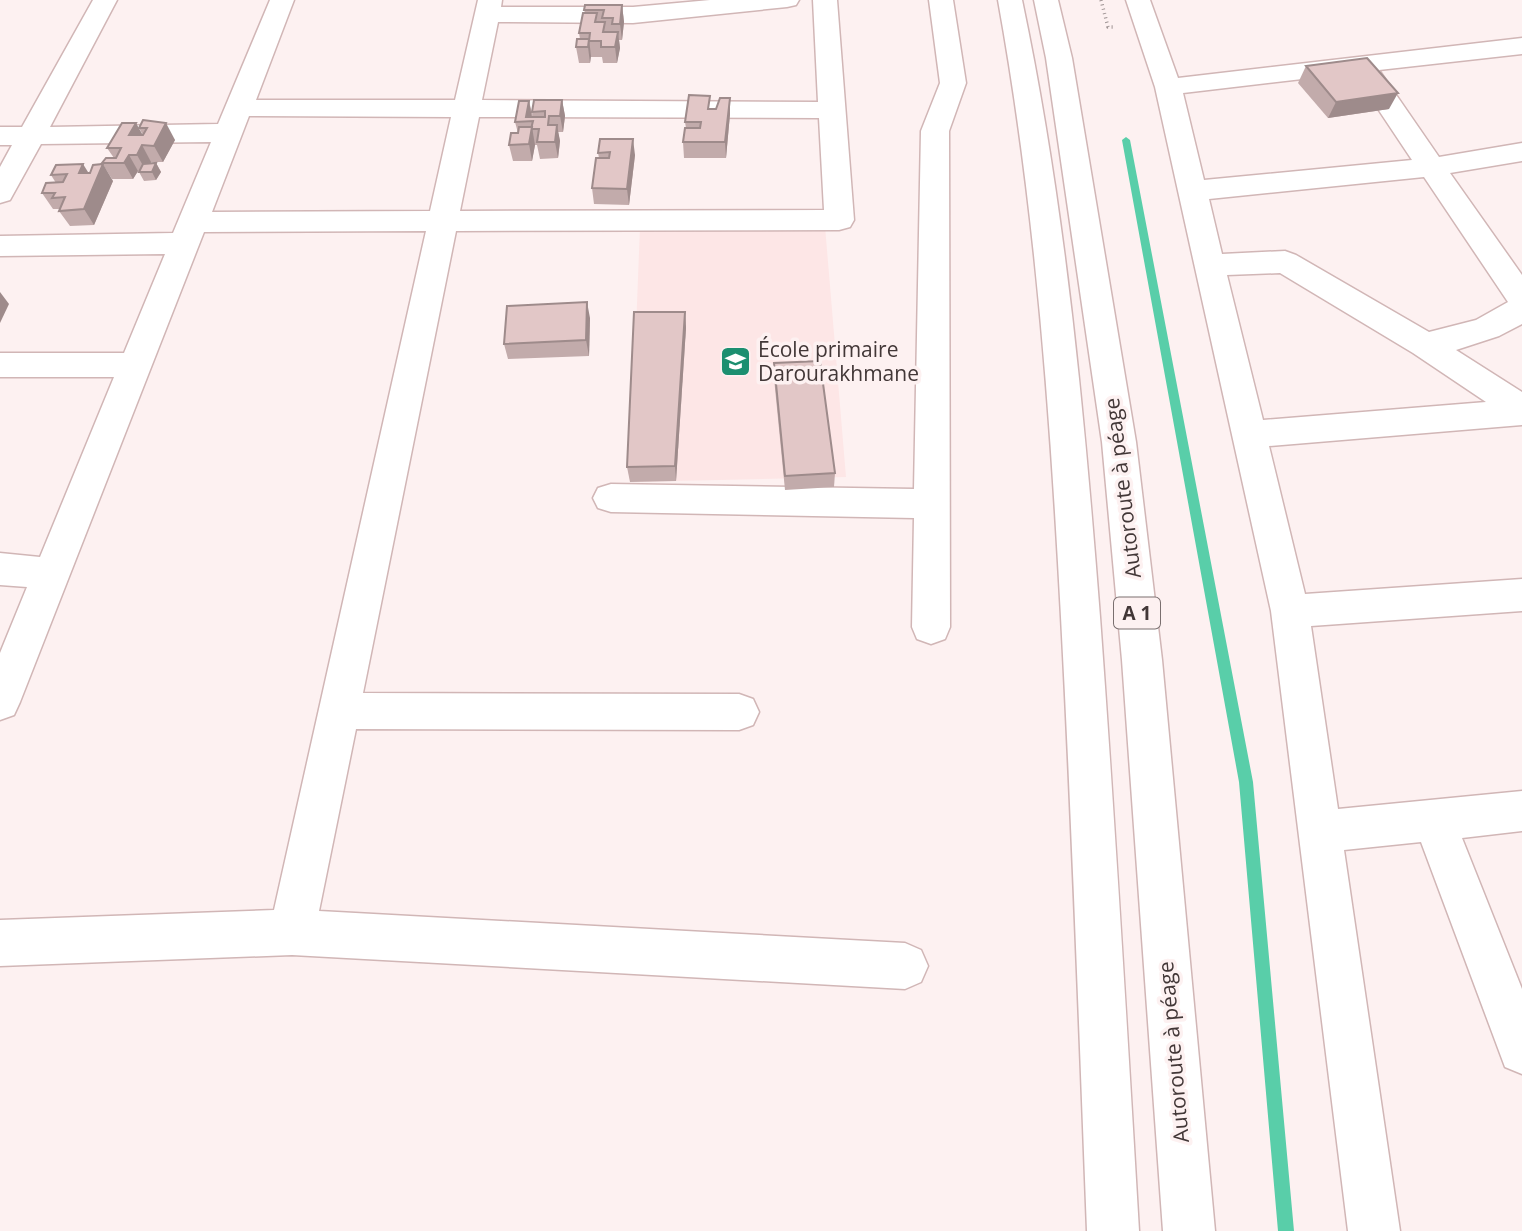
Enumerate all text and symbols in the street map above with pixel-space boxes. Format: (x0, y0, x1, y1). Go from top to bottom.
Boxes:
place label: École primaire Darourakhmane (758, 335, 919, 387)
school or university icon: École primaire Darourakhmane (718, 345, 752, 379)
street label: Autoroute à péage (1097, 396, 1147, 580)
road number: A 1 (1114, 598, 1160, 628)
street label: Autoroute à péage (1151, 960, 1195, 1144)

